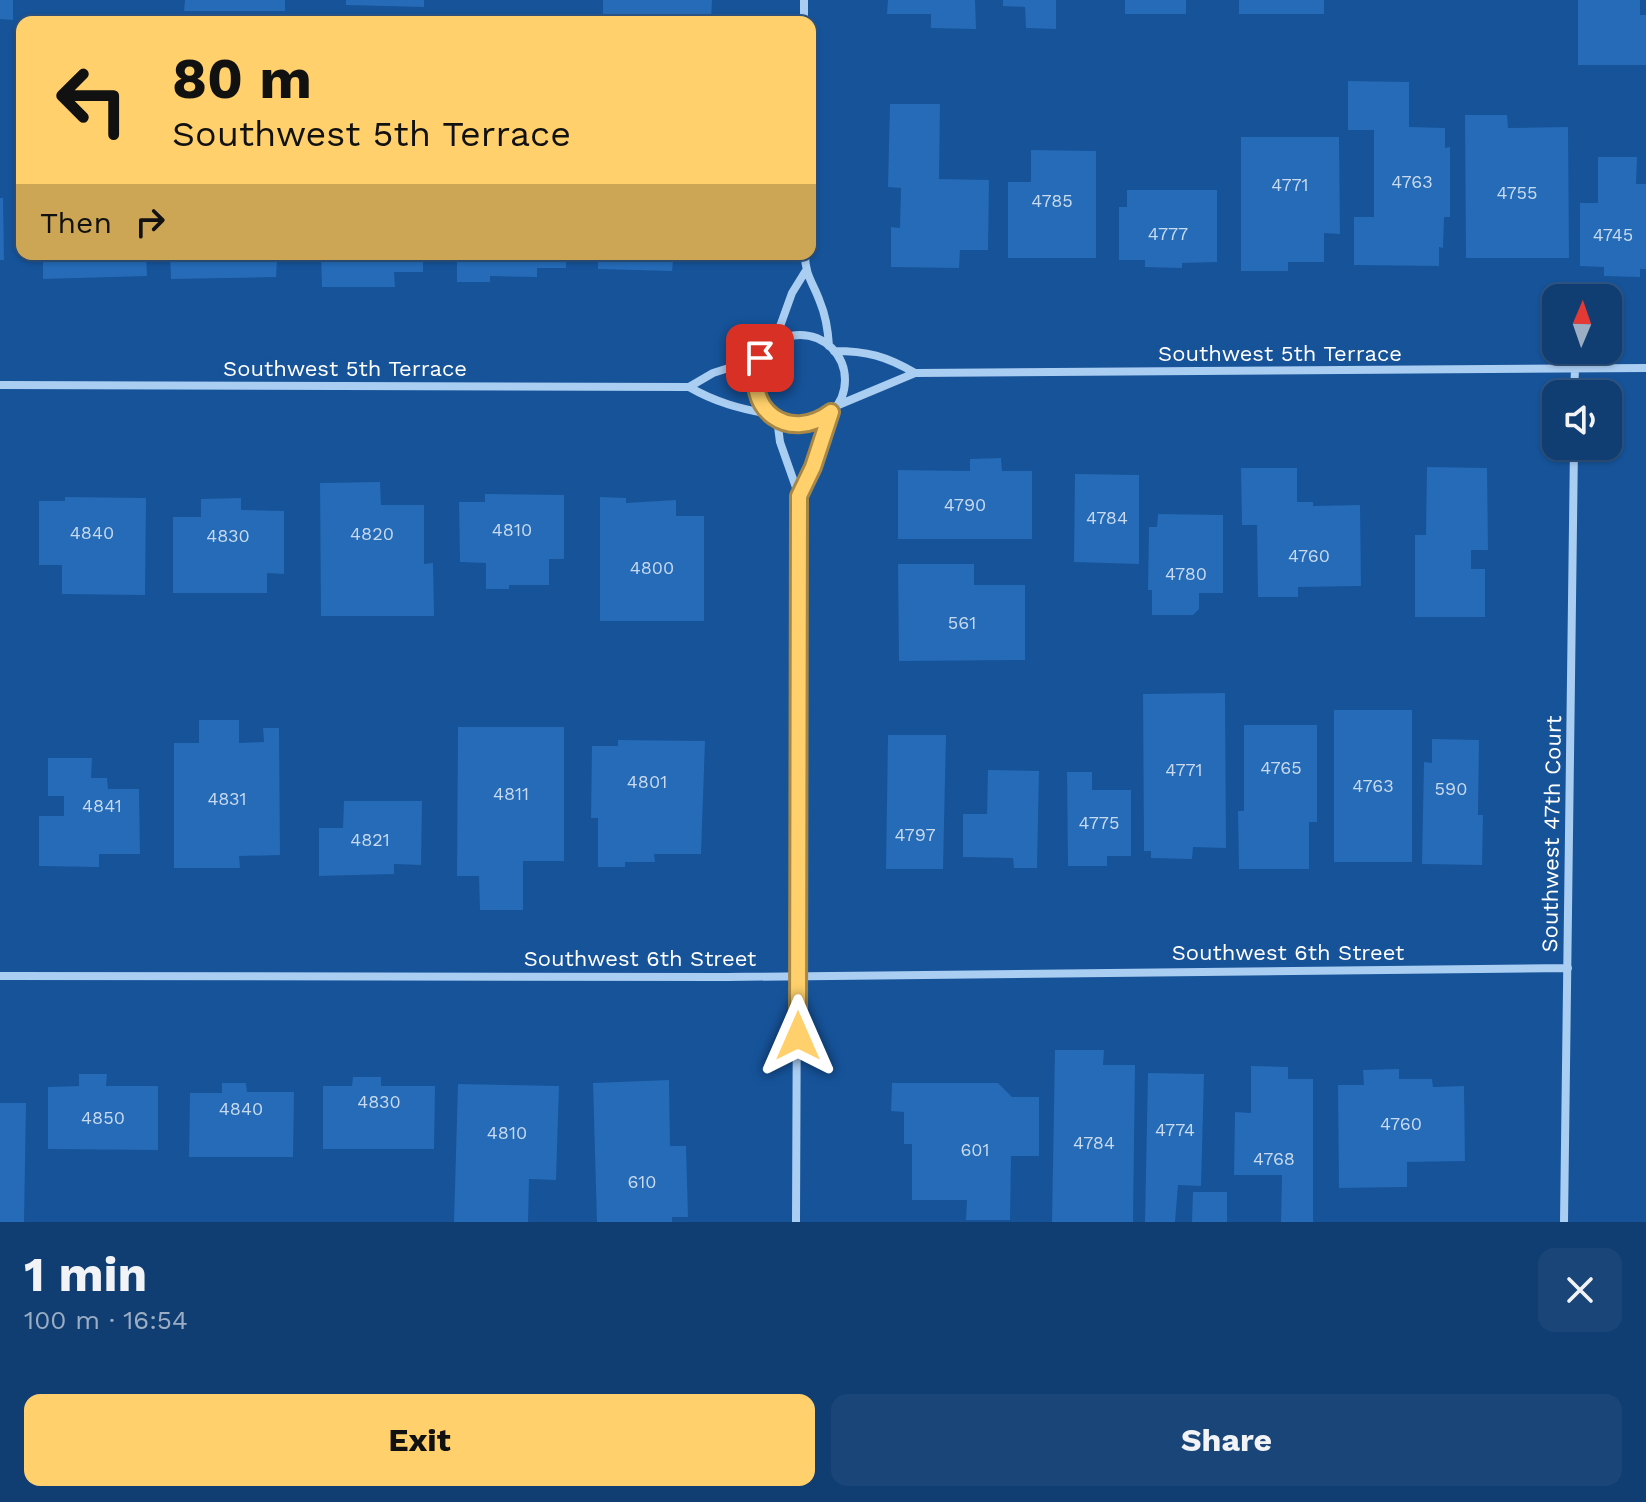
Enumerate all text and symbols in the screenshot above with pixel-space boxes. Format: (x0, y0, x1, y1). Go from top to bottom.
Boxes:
text: 80 m (172, 46, 312, 112)
icon: left (40, 48, 144, 152)
text: Southwest 5th Terrace (172, 113, 571, 155)
house number: 4763 (1391, 171, 1433, 192)
house number: 4771 (1271, 174, 1309, 195)
house number: 4755 (1496, 182, 1538, 203)
house number: 4785 (1031, 190, 1073, 211)
icon: right (128, 200, 172, 244)
text: Then (40, 205, 112, 240)
house number: 4777 (1148, 223, 1188, 244)
house number: 4745 (1593, 224, 1633, 245)
north arrow (1542, 284, 1622, 364)
map controls (1542, 284, 1622, 460)
pin (726, 324, 794, 392)
icon: arrive (738, 336, 782, 380)
street label: Southwest 5th Terrace (1158, 341, 1402, 366)
street label: Southwest 5th Terrace (223, 356, 467, 381)
button: sound (1542, 380, 1622, 460)
house number: 4790 (944, 494, 986, 515)
house number: 4784 (1086, 507, 1128, 528)
house number: 4810 (492, 519, 532, 540)
house number: 4840 (70, 522, 114, 543)
house number: 4820 (350, 523, 394, 544)
house number: 4830 (206, 525, 250, 546)
house number: 4760 (1288, 545, 1330, 566)
house number: 4800 (630, 557, 674, 578)
house number: 4780 (1165, 563, 1207, 584)
house number: 561 (948, 612, 976, 633)
street label: Southwest 47th Court (1537, 715, 1566, 953)
house number: 4765 (1260, 757, 1302, 778)
house number: 4771 (1165, 759, 1203, 780)
house number: 4801 (627, 771, 667, 792)
house number: 4763 (1352, 775, 1394, 796)
house number: 590 (1435, 778, 1467, 799)
house number: 4811 (493, 783, 529, 804)
house number: 4831 (207, 788, 247, 809)
house number: 4841 (82, 795, 122, 816)
house number: 4775 (1079, 812, 1119, 833)
house number: 4797 (894, 824, 936, 845)
house number: 4821 (350, 829, 390, 850)
street label: Southwest 6th Street (1172, 940, 1404, 965)
street label: Southwest 6th Street (524, 946, 756, 971)
position arrow (756, 994, 840, 1078)
house number: 4830 (357, 1091, 401, 1112)
house number: 4840 (219, 1098, 263, 1119)
house number: 4850 (81, 1107, 125, 1128)
house number: 4760 (1380, 1113, 1422, 1134)
house number: 4774 (1155, 1119, 1195, 1140)
house number: 4810 (487, 1122, 527, 1143)
house number: 4784 (1073, 1132, 1115, 1153)
house number: 601 (960, 1139, 990, 1160)
house number: 4768 (1253, 1148, 1295, 1169)
house number: 610 (627, 1171, 657, 1192)
text: 1 min (24, 1246, 147, 1303)
button: close (1538, 1248, 1622, 1332)
text: 100 m · 16:54 (24, 1305, 188, 1335)
button: Exit (24, 1394, 815, 1486)
button: Share (831, 1394, 1622, 1486)

